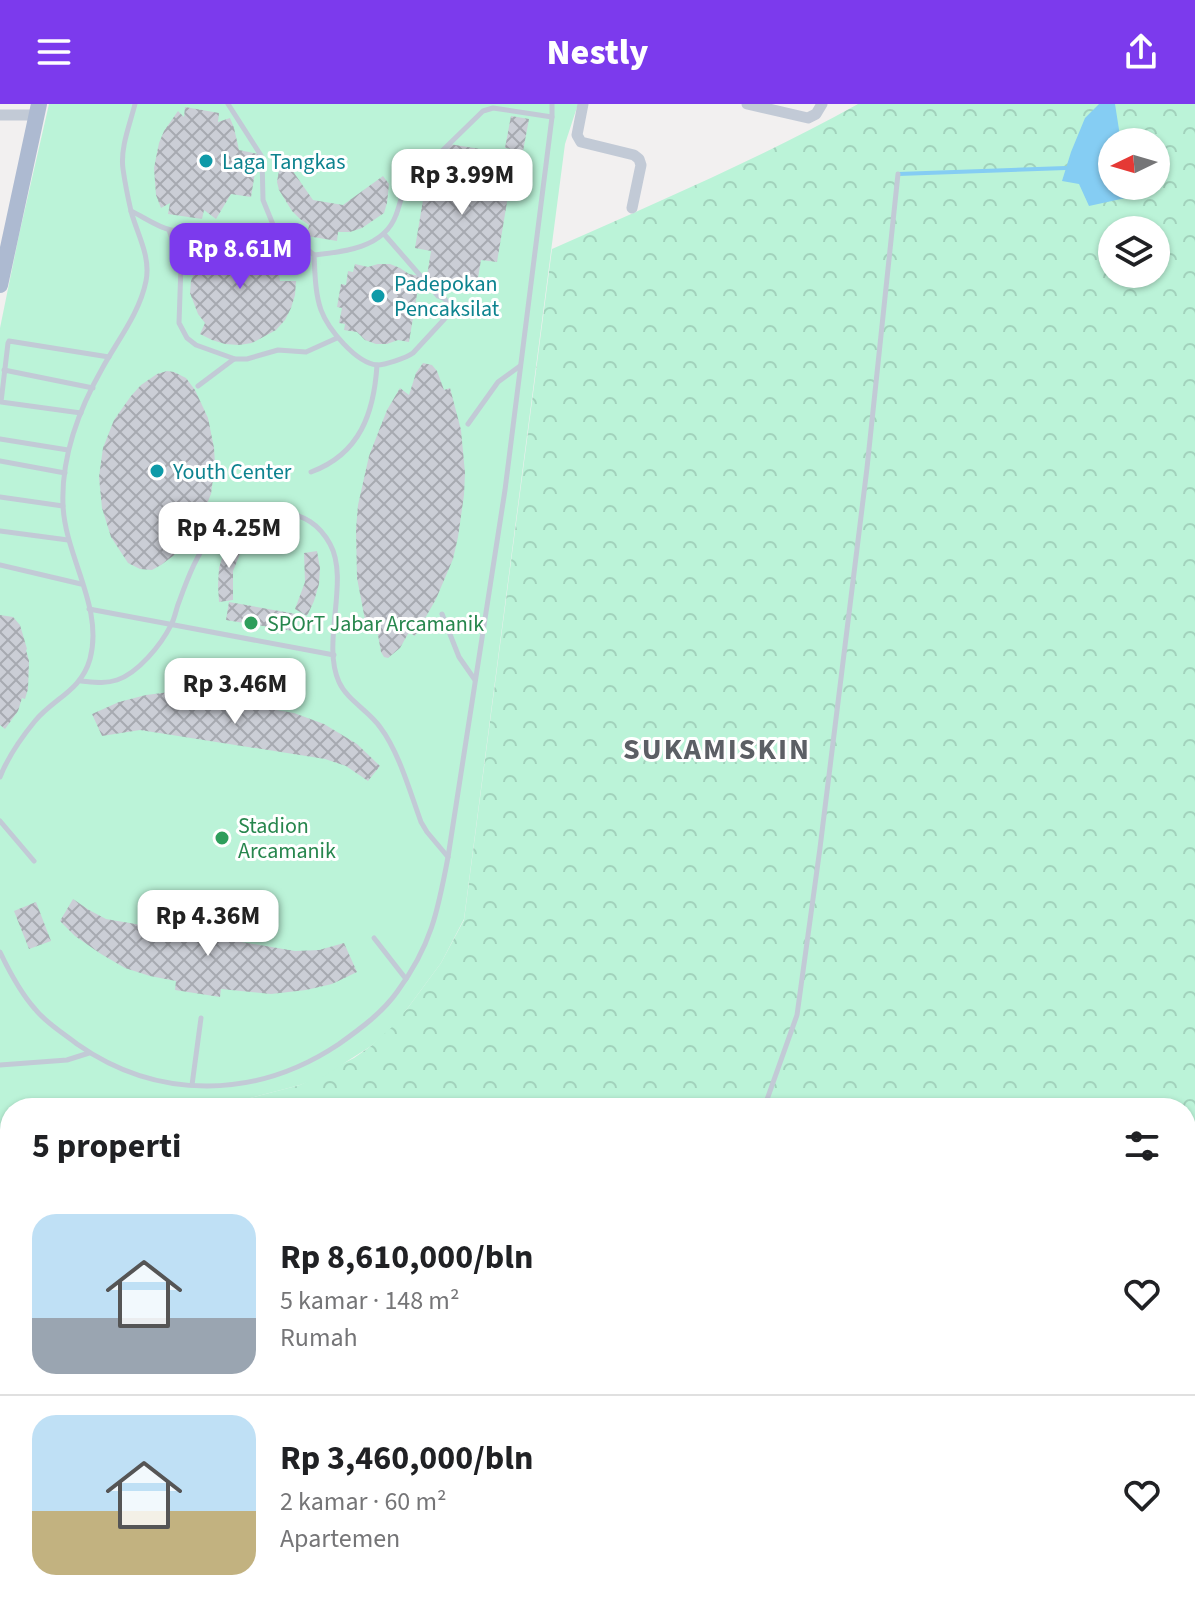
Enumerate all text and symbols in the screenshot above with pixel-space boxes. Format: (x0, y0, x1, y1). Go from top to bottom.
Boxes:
text: Nestly (547, 27, 649, 78)
icon: menu (32, 30, 76, 74)
icon: share (1119, 30, 1163, 74)
north arrow (1098, 128, 1170, 200)
map controls (1098, 128, 1170, 288)
place label: Laga Tangkas (222, 146, 345, 178)
pin: Rp 3.99M (379, 149, 545, 217)
marker: Laga Tangkas (197, 152, 215, 170)
text: Rp 3.99M (410, 156, 514, 193)
button: layers (1098, 216, 1170, 288)
pin: Rp 8.61M (157, 223, 323, 291)
text: Rp 8.61M (188, 230, 292, 267)
place label: Padepokan Pencaksilat (394, 268, 500, 325)
marker: Padepokan Pencaksilat (369, 287, 387, 305)
place label: Youth Center (172, 456, 292, 488)
marker: Youth Center (148, 462, 166, 480)
pin: Rp 4.25M (146, 502, 312, 570)
text: Rp 4.25M (177, 509, 281, 546)
place label: SPOrT Jabar Arcamanik (267, 608, 484, 640)
marker: SPOrT Jabar Arcamanik (242, 614, 260, 632)
pin: Rp 3.46M (152, 658, 318, 726)
text: Rp 3.46M (183, 665, 287, 702)
district label: SUKAMISKIN (623, 728, 811, 771)
place label: Stadion Arcamanik (238, 810, 336, 867)
marker: Stadion Arcamanik (213, 829, 231, 847)
pin: Rp 4.36M (125, 890, 291, 958)
text: Rp 4.36M (156, 897, 260, 934)
text: 5 properti (32, 1122, 181, 1171)
icon: filters (1120, 1124, 1164, 1168)
text: Rp 8,610,000/bln (280, 1233, 533, 1282)
icon: home (96, 1246, 192, 1342)
icon: heart (1120, 1272, 1164, 1316)
text: 5 kamar · 148 m² (280, 1282, 459, 1319)
text: Rumah (280, 1319, 358, 1356)
text: Rp 3,460,000/bln (280, 1434, 533, 1483)
icon: home (96, 1447, 192, 1543)
icon: heart (1120, 1473, 1164, 1517)
text: 2 kamar · 60 m² (280, 1483, 447, 1520)
text: Apartemen (280, 1520, 400, 1557)

